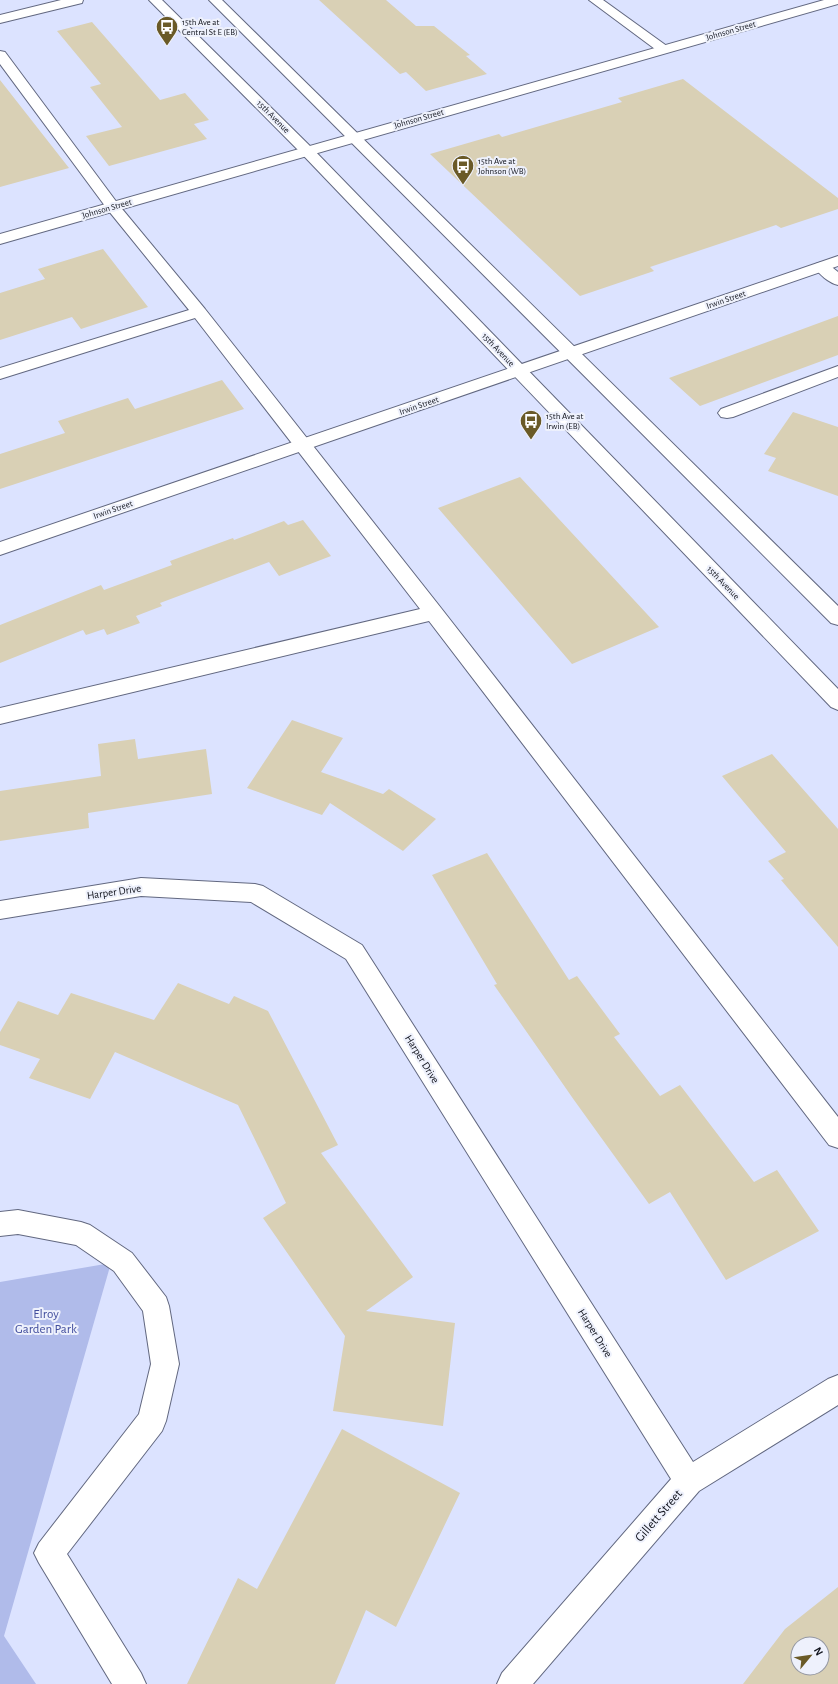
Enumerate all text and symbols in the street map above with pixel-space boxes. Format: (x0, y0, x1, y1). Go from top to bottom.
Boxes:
bus stop icon: 15th Ave at Central St E (EB) (154, 14, 180, 47)
place label: 15th Ave at Central St E (EB) (182, 18, 238, 37)
street label: Johnson Street (705, 20, 757, 42)
street label: 15th Avenue (255, 99, 291, 135)
street label: Johnson Street (393, 108, 445, 130)
bus stop icon: 15th Ave at Johnson (WB) (450, 153, 476, 186)
place label: 15th Ave at Johnson (WB) (478, 157, 526, 176)
street label: Johnson Street (81, 198, 133, 220)
street label: Irwin Street (705, 289, 747, 311)
street label: 15th Avenue (480, 332, 516, 368)
street label: Irwin Street (398, 395, 440, 417)
bus stop icon: 15th Ave at Irwin (EB) (518, 408, 544, 441)
place label: 15th Ave at Irwin (EB) (546, 412, 583, 431)
street label: Irwin Street (92, 499, 134, 521)
street label: 15th Avenue (705, 565, 741, 601)
street label: Harper Drive (86, 883, 142, 901)
street label: Harper Drive (403, 1033, 441, 1085)
street label: Harper Drive (576, 1307, 614, 1359)
park label: Elroy Garden Park (15, 1308, 77, 1336)
street label: Gillett Street (633, 1487, 685, 1545)
north arrow (790, 1636, 830, 1676)
text: N (812, 1645, 825, 1657)

